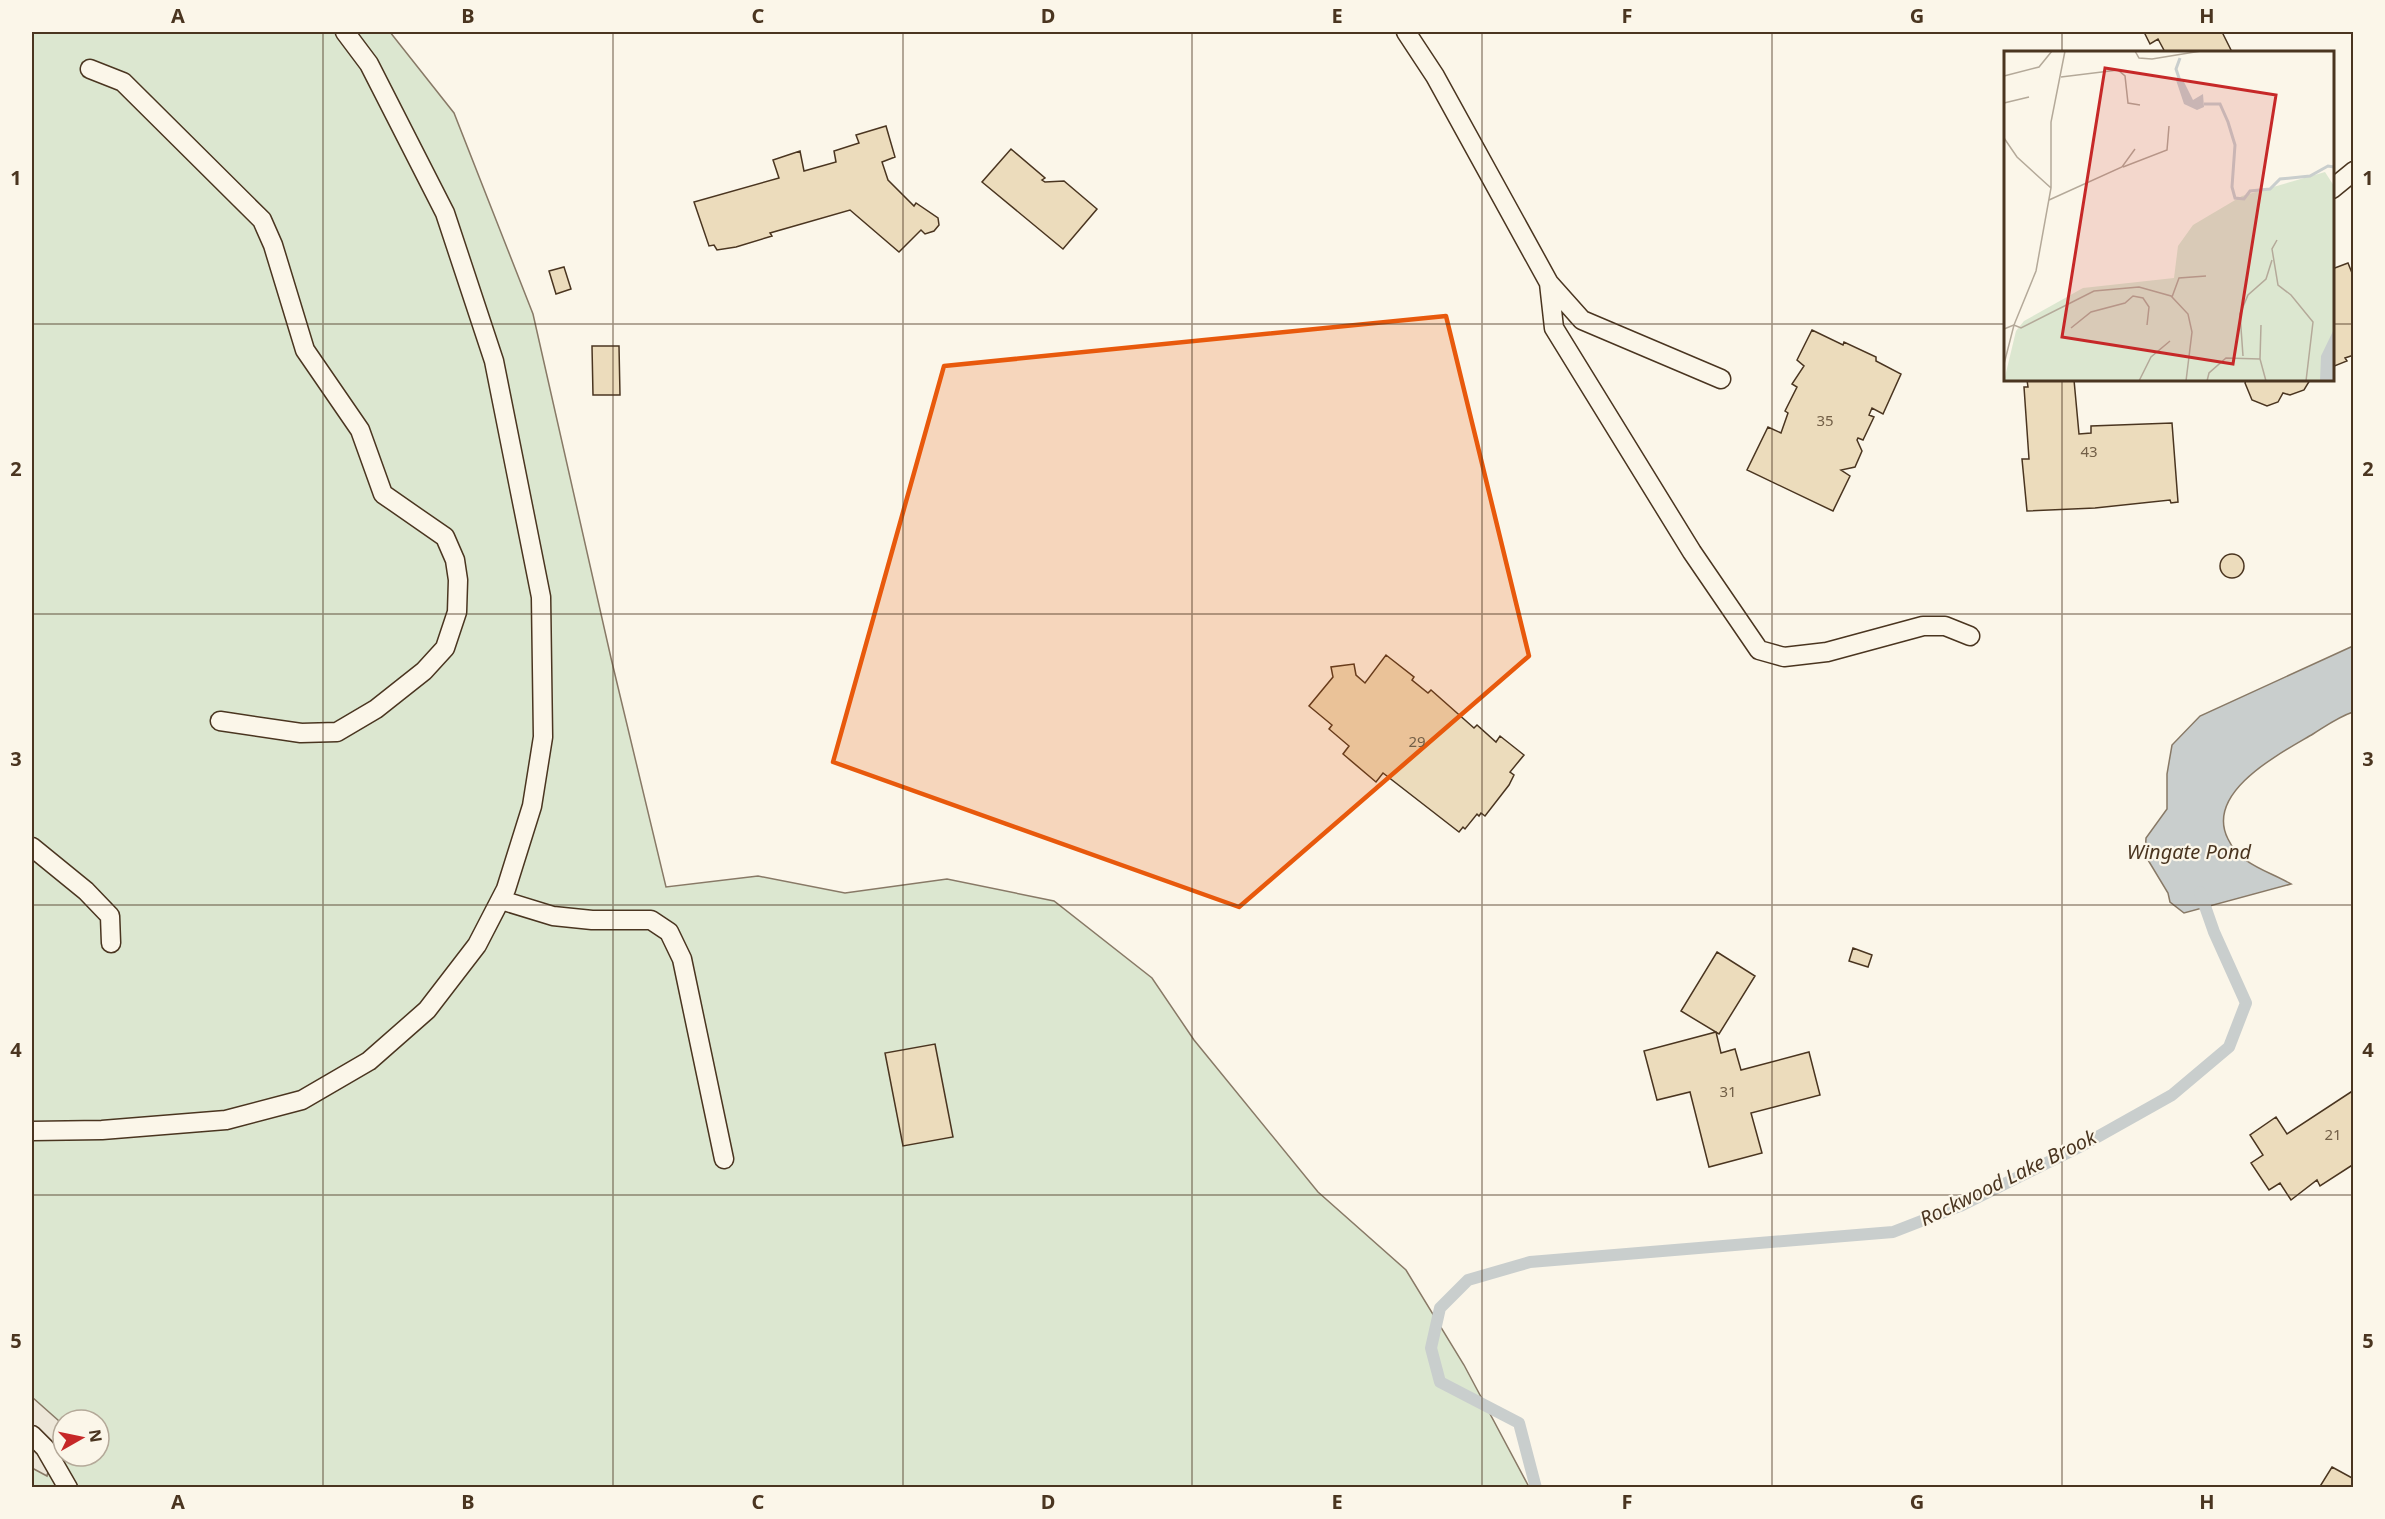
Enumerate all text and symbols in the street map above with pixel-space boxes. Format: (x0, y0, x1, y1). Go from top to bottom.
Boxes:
text: A (171, 2, 185, 29)
text: B (461, 2, 475, 29)
text: C (752, 2, 765, 29)
text: D (1041, 2, 1055, 29)
text: E (1331, 2, 1343, 29)
text: F (1622, 2, 1632, 29)
text: G (1910, 2, 1924, 29)
text: H (2199, 2, 2215, 29)
inset map (2004, 51, 2334, 381)
text: 1 (10, 164, 22, 191)
text: 1 (2362, 164, 2374, 191)
house number: 35 (1816, 410, 1834, 430)
house number: 43 (2080, 441, 2098, 461)
text: 2 (10, 455, 22, 482)
text: 2 (2362, 455, 2374, 482)
house number: 29 (1408, 731, 1426, 751)
text: 3 (10, 745, 22, 772)
text: 3 (2362, 745, 2374, 772)
water label: Wingate Pond (2127, 838, 2252, 865)
text: 4 (10, 1036, 22, 1063)
text: 4 (2362, 1036, 2374, 1063)
house number: 31 (1719, 1081, 1737, 1101)
water label: Rockwood Lake Brook (1915, 1123, 2101, 1232)
house number: 21 (2324, 1124, 2342, 1144)
text: 5 (10, 1327, 22, 1354)
text: 5 (2362, 1327, 2374, 1354)
north arrow (51, 1408, 111, 1468)
text: N (84, 1428, 108, 1444)
text: A (171, 1488, 185, 1515)
text: B (461, 1488, 475, 1515)
text: C (752, 1488, 765, 1515)
text: D (1041, 1488, 1055, 1515)
text: E (1331, 1488, 1343, 1515)
text: F (1622, 1488, 1632, 1515)
text: G (1910, 1488, 1924, 1515)
text: H (2199, 1488, 2215, 1515)

